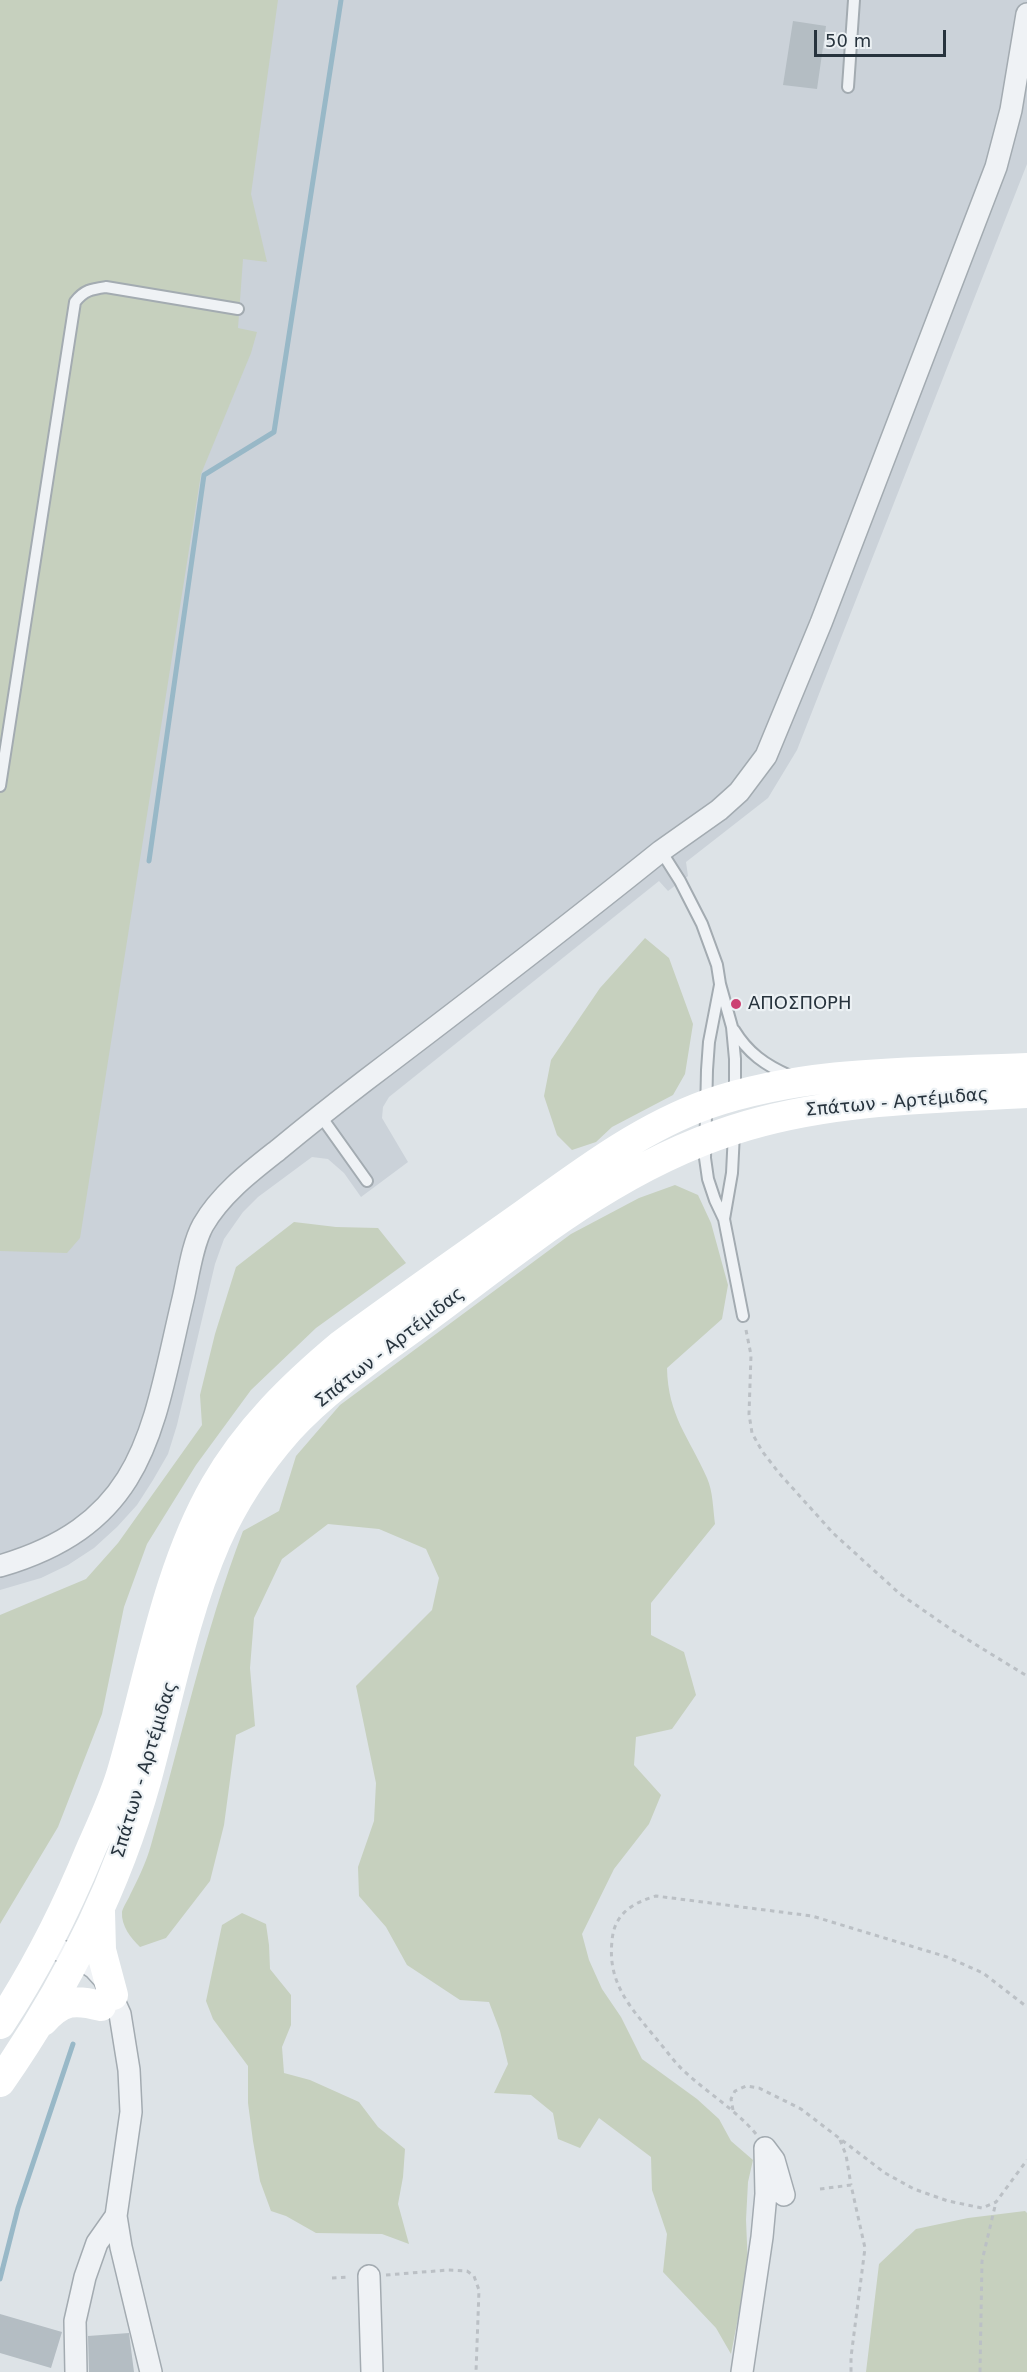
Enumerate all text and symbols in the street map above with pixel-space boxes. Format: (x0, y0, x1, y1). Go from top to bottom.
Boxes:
scale bar (817, 18, 949, 56)
text: 50 m (825, 30, 871, 51)
place label: ΑΠΟΣΠΟΡΗ (748, 993, 851, 1015)
marker: ΑΠΟΣΠΟΡΗ (729, 997, 743, 1011)
street label: Σπάτων - Αρτέμιδας (805, 1084, 989, 1122)
street label: Σπάτων - Αρτέμιδας (311, 1283, 469, 1413)
street label: Σπάτων - Αρτέμιδας (108, 1679, 182, 1861)

